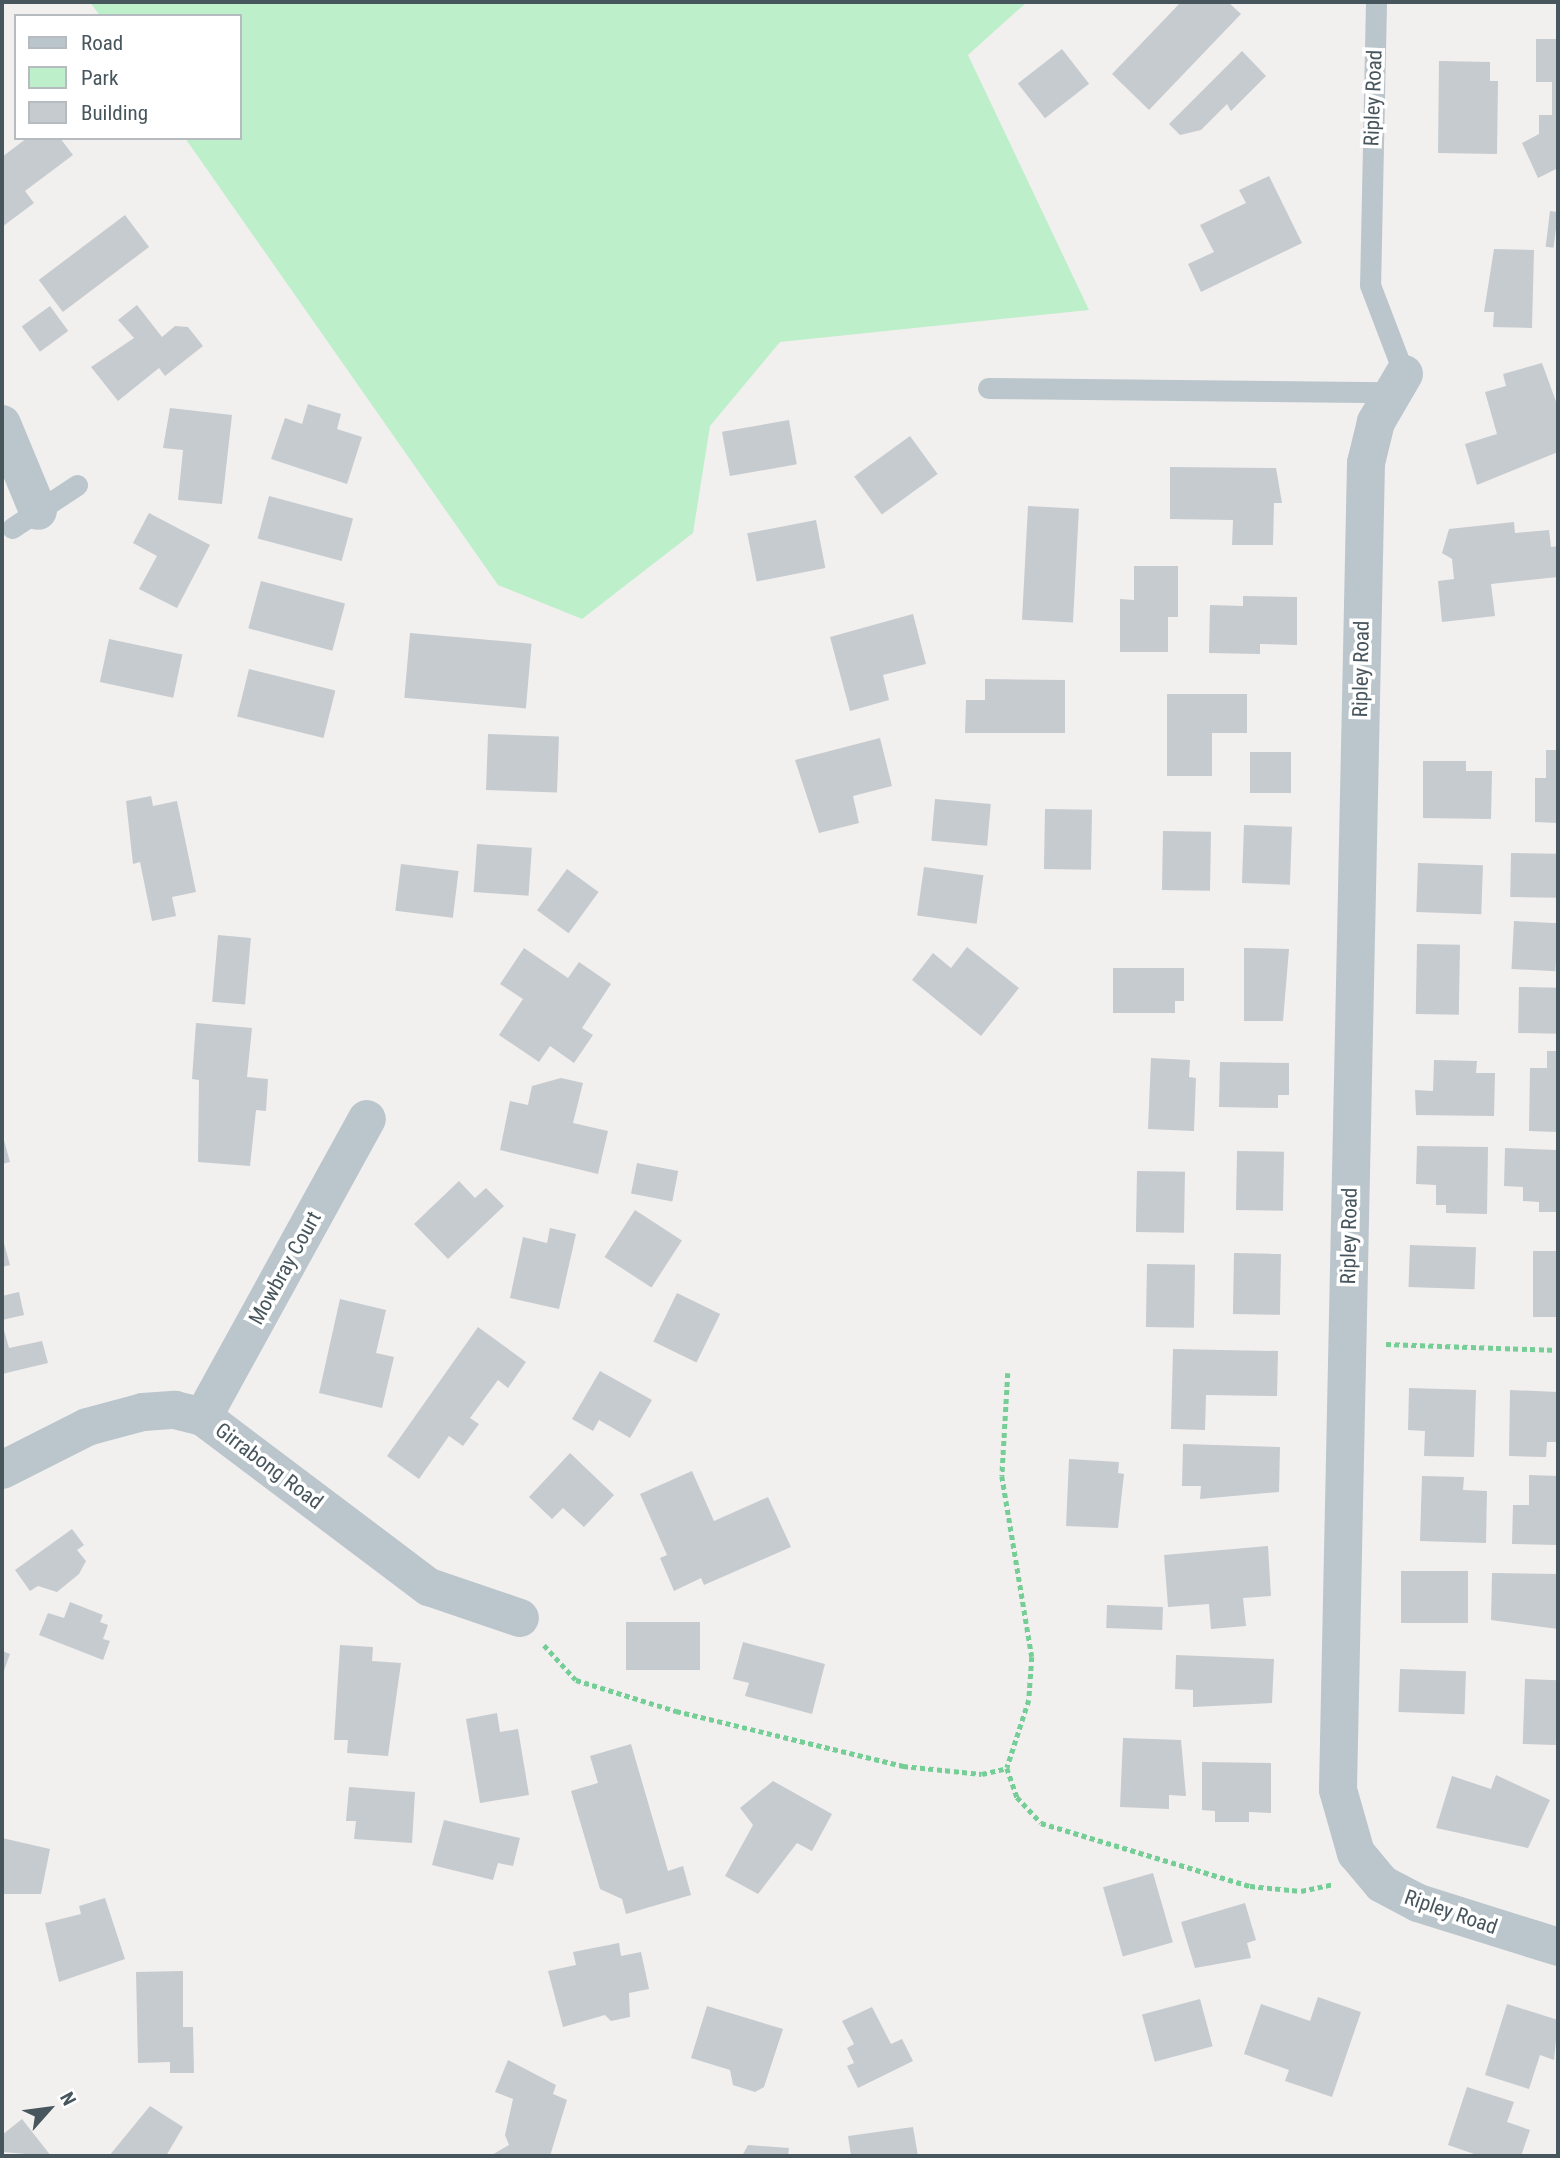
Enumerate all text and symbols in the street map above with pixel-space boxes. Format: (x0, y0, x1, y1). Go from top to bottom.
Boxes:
legend (14, 14, 242, 140)
text: Road (81, 31, 123, 55)
street label: Ripley Road (1359, 49, 1387, 147)
text: Park (81, 66, 118, 90)
text: Building (81, 101, 148, 125)
street label: Ripley Road (1348, 620, 1374, 718)
street label: Ripley Road (1336, 1187, 1362, 1285)
street label: Mowbray Court (244, 1207, 326, 1329)
street label: Girrabong Road (210, 1417, 328, 1515)
street label: Ripley Road (1401, 1884, 1501, 1940)
north arrow (14, 2074, 84, 2144)
text: N (55, 2088, 81, 2109)

